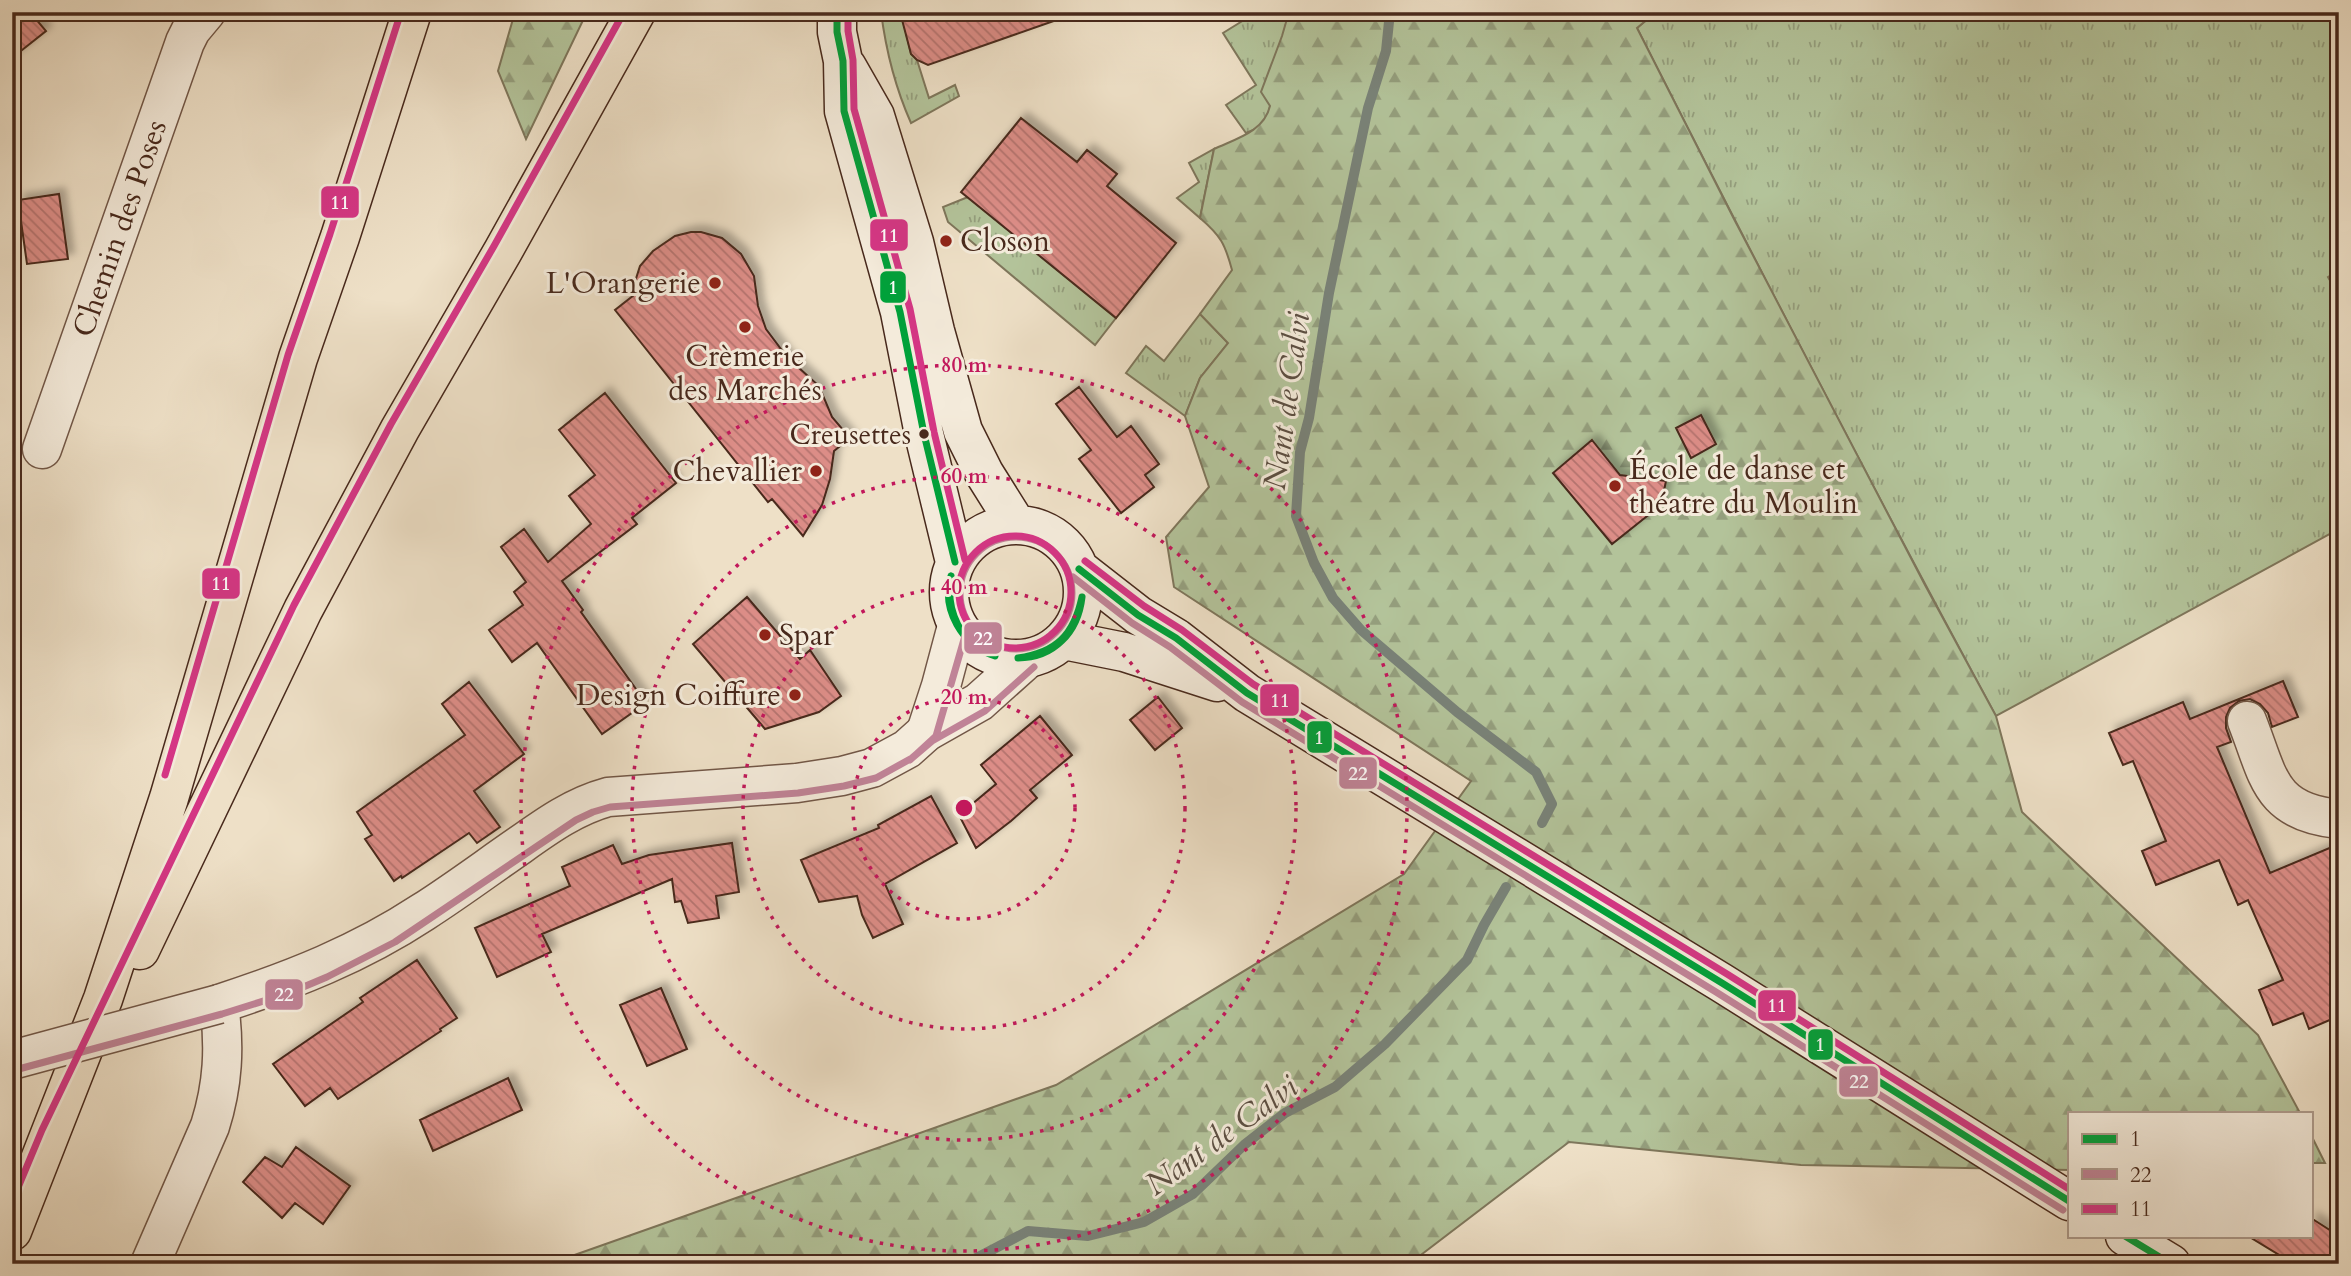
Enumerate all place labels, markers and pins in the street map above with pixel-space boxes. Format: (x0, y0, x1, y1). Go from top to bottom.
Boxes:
place label: Closon (960, 221, 1050, 262)
marker: Closon (938, 233, 954, 249)
place label: L'Orangerie (546, 263, 701, 304)
marker: L'Orangerie (707, 275, 723, 291)
marker: Crèmerie des Marchés (737, 319, 753, 335)
place label: Crèmerie des Marchés (668, 336, 822, 411)
place label: Creusettes (789, 416, 911, 454)
marker: Creusettes (917, 427, 931, 441)
place label: École de danse et théatre du Moulin (1629, 449, 1858, 524)
place label: Chevallier (673, 451, 802, 492)
marker: Chevallier (808, 463, 824, 479)
marker: École de danse et théatre du Moulin (1607, 478, 1623, 494)
place label: Spar (779, 615, 834, 656)
marker: Spar (757, 627, 773, 643)
place label: Design Coiffure (576, 675, 781, 716)
marker: Design Coiffure (787, 687, 803, 703)
centre of rings (952, 796, 976, 820)

